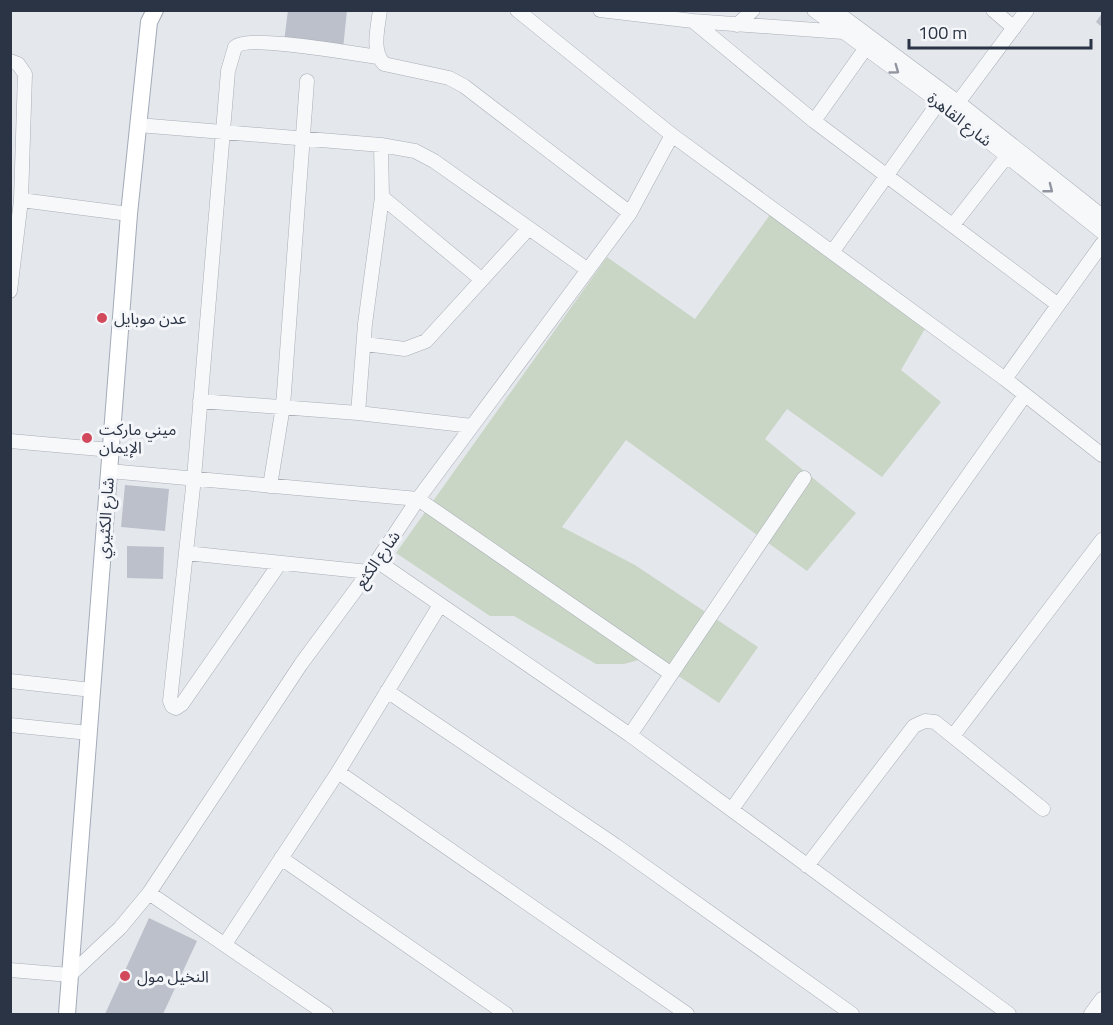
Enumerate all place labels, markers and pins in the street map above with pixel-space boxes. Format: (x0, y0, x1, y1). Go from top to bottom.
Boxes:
place label: عدن موبايل (114, 306, 186, 330)
marker: عدن موبايل (95, 311, 109, 325)
place label: ميني ماركت الإيمان (99, 417, 177, 459)
marker: ميني ماركت الإيمان (80, 431, 94, 445)
place label: النخيل مول (137, 964, 209, 988)
marker: النخيل مول (118, 969, 132, 983)

